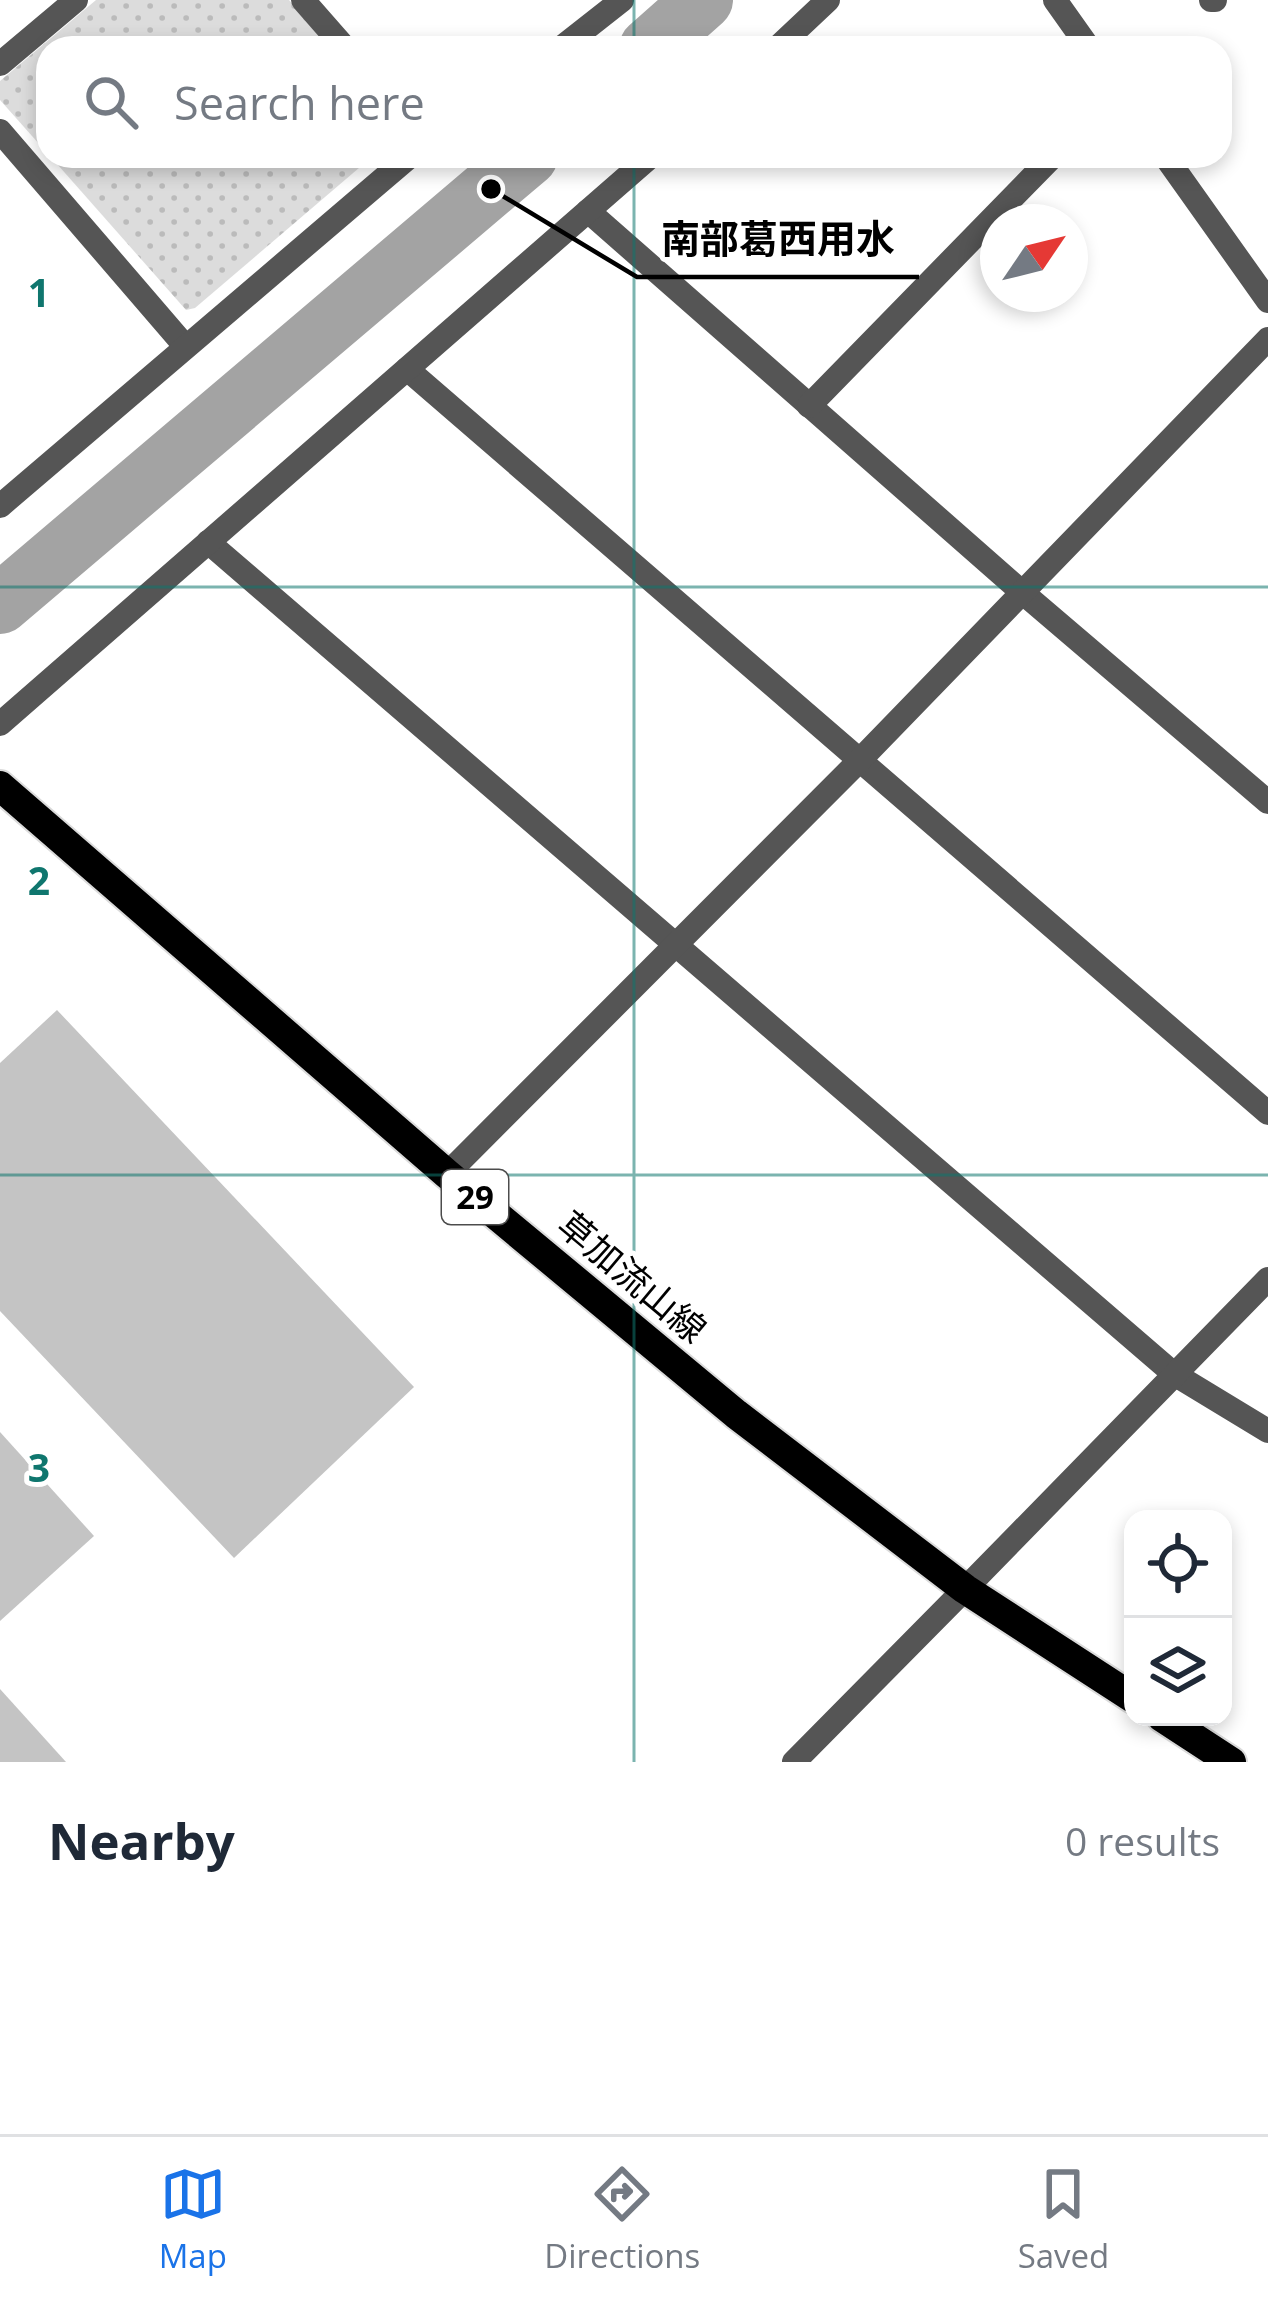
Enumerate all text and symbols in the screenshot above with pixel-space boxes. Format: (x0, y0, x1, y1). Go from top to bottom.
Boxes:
search box (36, 36, 1232, 168)
icon: search (78, 69, 144, 135)
text: Search here (174, 72, 425, 133)
callout: 南部葛西用水 (637, 202, 919, 277)
north arrow (980, 204, 1088, 312)
text: 南部葛西用水 (661, 211, 895, 264)
text: 1 (28, 265, 50, 318)
text: 2 (28, 853, 50, 906)
road number: 29 (442, 1170, 508, 1224)
street label: 草加流山線 (548, 1200, 717, 1353)
text: 3 (28, 1440, 50, 1493)
map controls (1124, 1510, 1232, 1726)
button: locate (1124, 1510, 1232, 1618)
button: layers (1124, 1618, 1232, 1726)
text: Nearby (48, 1805, 235, 1875)
text: 0 results (1065, 1814, 1220, 1867)
tab: Map (159, 2161, 227, 2278)
tab: Directions (544, 2161, 700, 2278)
tab: Saved (1018, 2161, 1109, 2278)

